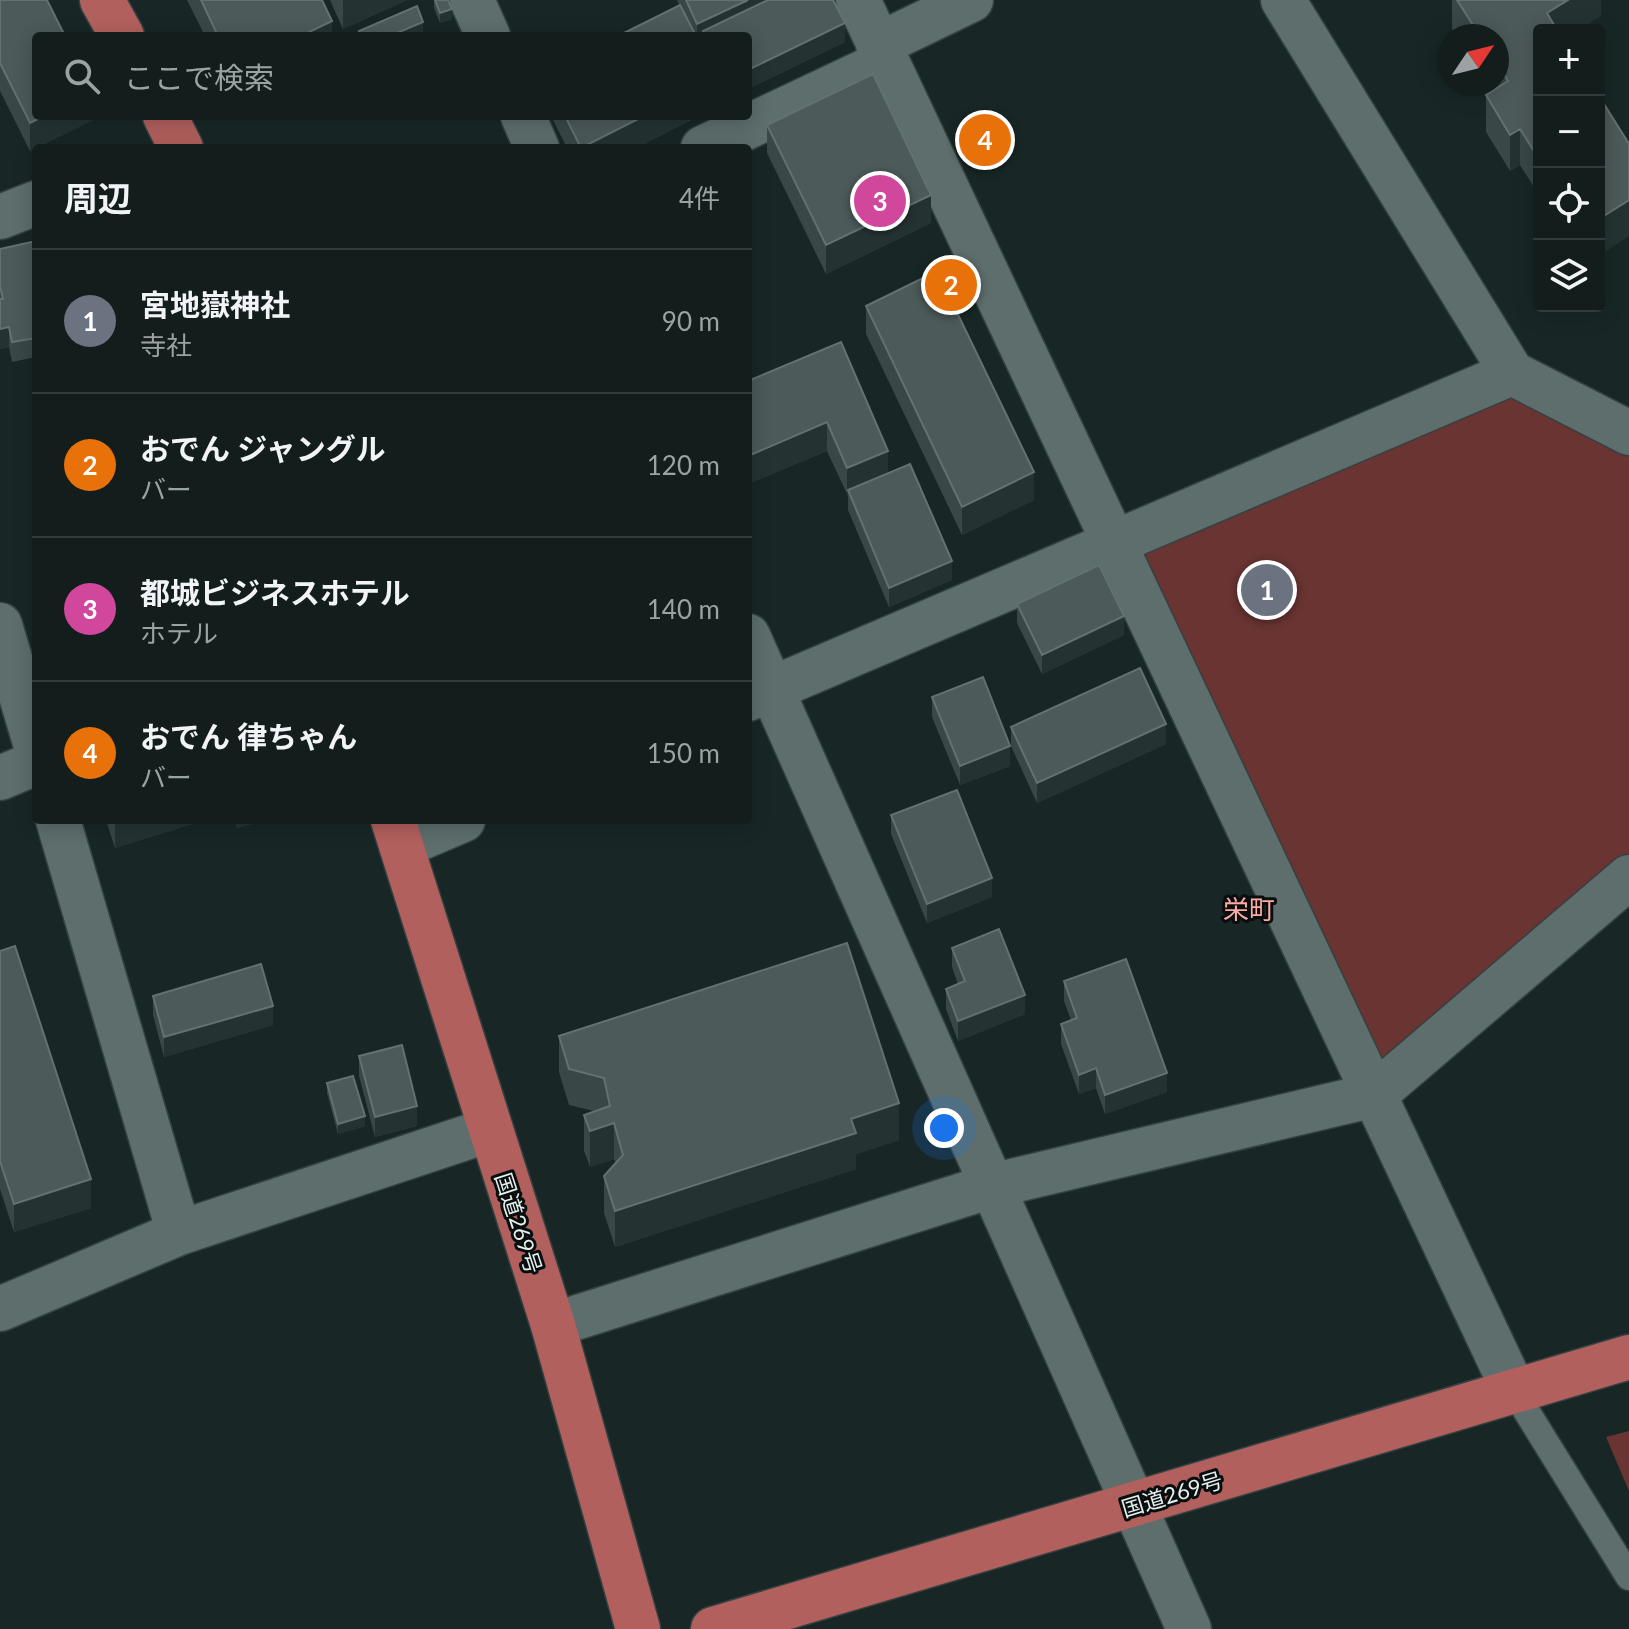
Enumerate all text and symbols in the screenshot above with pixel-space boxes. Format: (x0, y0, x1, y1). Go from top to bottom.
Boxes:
north arrow (1437, 24, 1509, 96)
map controls (1533, 24, 1605, 312)
button: + (1533, 24, 1605, 96)
search box (32, 32, 752, 120)
icon: search (60, 54, 104, 98)
text: ここで検索 (124, 59, 274, 95)
button: − (1533, 96, 1605, 168)
pin: 4 (959, 110, 1011, 170)
button: locate (1533, 168, 1605, 240)
pin: 3 (854, 171, 906, 231)
text: 周辺 (64, 177, 132, 218)
text: 4件 (679, 182, 720, 214)
button: layers (1533, 240, 1605, 312)
pin: 2 (925, 255, 977, 315)
text: 宮地嶽神社 (140, 286, 290, 322)
text: 1 (82, 305, 98, 337)
text: 90 m (662, 305, 720, 337)
text: 寺社 (140, 329, 192, 361)
text: おでん ジャングル (140, 430, 386, 466)
text: 2 (82, 449, 98, 481)
text: 120 m (647, 449, 720, 481)
text: バー (140, 473, 192, 505)
pin: 1 (1241, 560, 1293, 620)
text: 都城ビジネスホテル (140, 574, 410, 610)
text: 3 (82, 593, 98, 625)
text: 140 m (647, 593, 720, 625)
text: ホテル (140, 617, 218, 649)
text: おでん 律ちゃん (140, 718, 357, 754)
text: 4 (82, 737, 98, 769)
text: 150 m (647, 737, 720, 769)
text: バー (140, 761, 192, 793)
district label: 栄町 (1223, 893, 1275, 925)
your location (924, 1108, 964, 1148)
street label: 国道269号 (490, 1169, 548, 1277)
street label: 国道269号 (1118, 1466, 1226, 1522)

